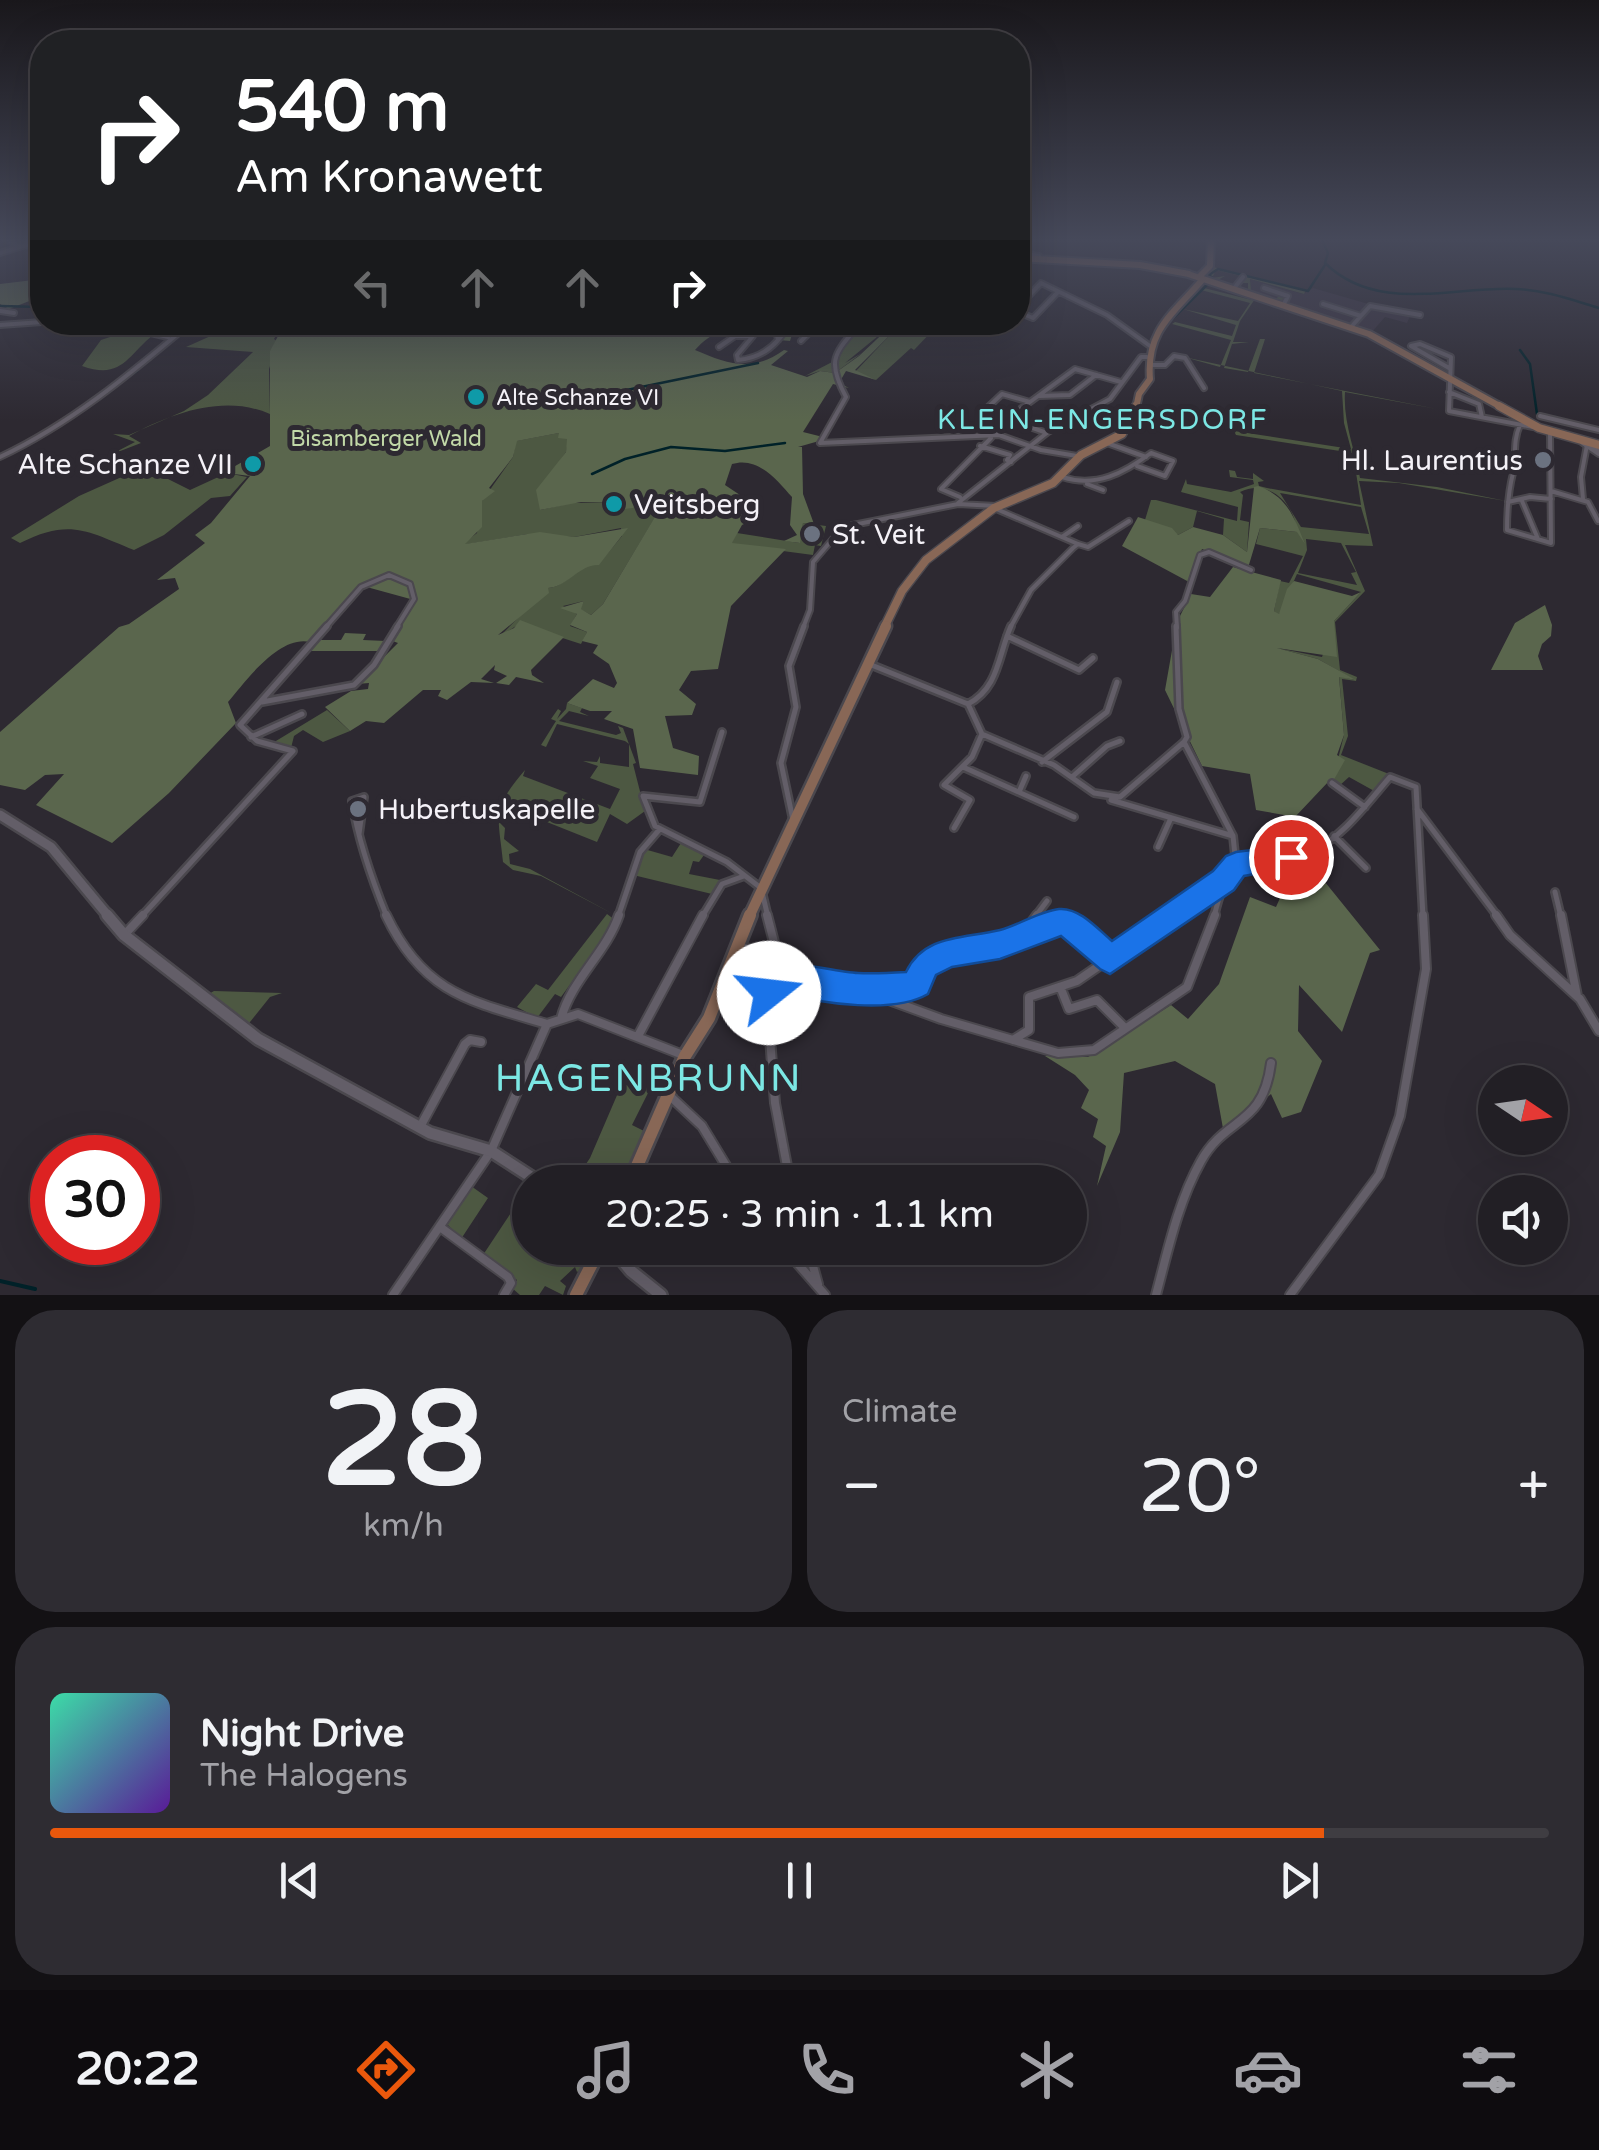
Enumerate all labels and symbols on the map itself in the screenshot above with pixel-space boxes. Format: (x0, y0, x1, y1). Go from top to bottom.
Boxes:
place label: Alte Schanze VI (496, 385, 659, 411)
marker: Alte Schanze VI (465, 386, 487, 408)
district label: KLEIN-ENGERSDORF (937, 403, 1269, 437)
park label: Bisamberger Wald (290, 426, 482, 452)
place label: Hl. Laurentius (1341, 444, 1523, 478)
place label: Alte Schanze VII (17, 448, 233, 482)
marker: Hl. Laurentius (1532, 449, 1554, 471)
marker: Alte Schanze VII (242, 453, 264, 475)
place label: Veitsberg (634, 488, 760, 522)
marker: Veitsberg (603, 493, 625, 515)
place label: St. Veit (832, 518, 926, 552)
marker: St. Veit (801, 523, 823, 545)
place label: Hubertuskapelle (378, 793, 595, 827)
marker: Hubertuskapelle (347, 798, 369, 820)
pin (1249, 815, 1334, 900)
position arrow (717, 941, 821, 1045)
district label: HAGENBRUNN (495, 1056, 803, 1102)
north arrow (1478, 1065, 1568, 1155)
speed limit sign: 30 (30, 1135, 160, 1265)

